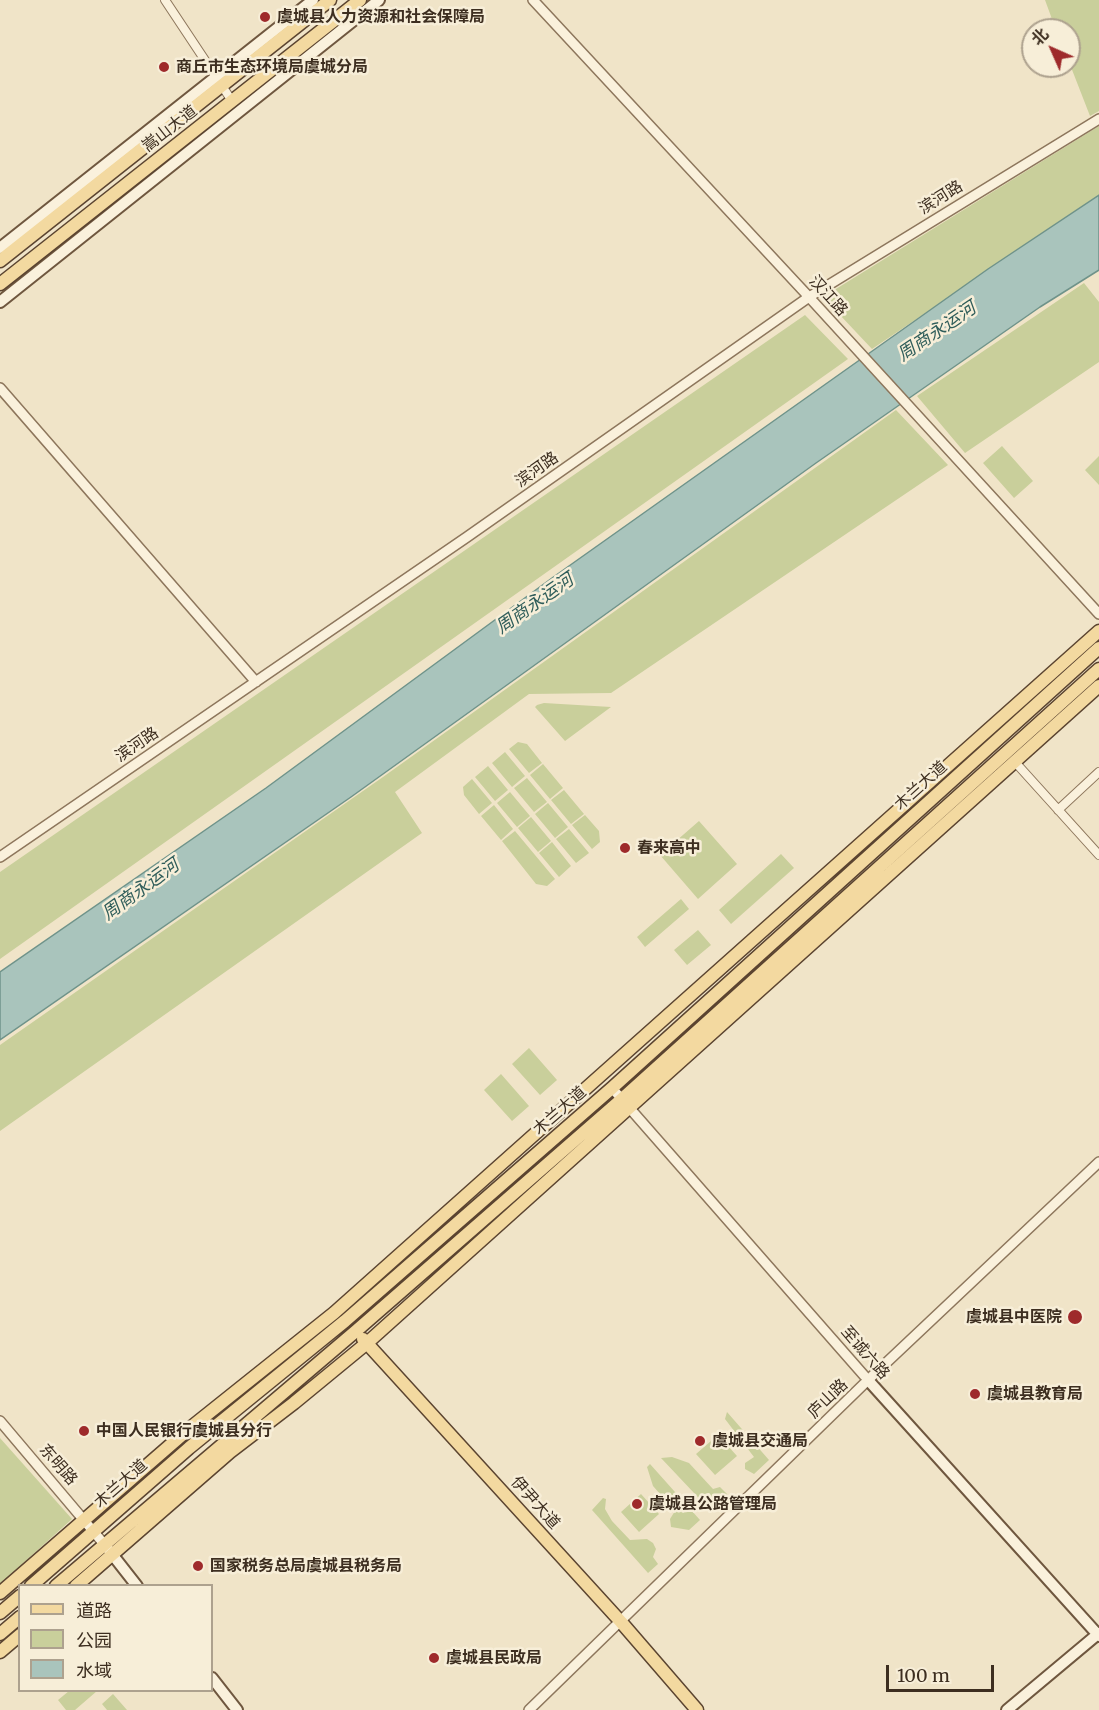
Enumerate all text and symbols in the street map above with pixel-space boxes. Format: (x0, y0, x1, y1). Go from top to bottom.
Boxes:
place label: 虞城县人力资源和社会保障局 (277, 7, 485, 27)
marker: 虞城县人力资源和社会保障局 (258, 10, 272, 24)
north arrow (1021, 18, 1081, 78)
text: 北 (1027, 24, 1052, 49)
place label: 商丘市生态环境局虞城分局 (176, 57, 368, 77)
marker: 商丘市生态环境局虞城分局 (157, 60, 171, 74)
street label: 嵩山大道 (139, 102, 201, 156)
street label: 滨河路 (916, 177, 966, 219)
street label: 汉江路 (805, 272, 851, 320)
water label: 周商永运河 (894, 298, 980, 366)
street label: 滨河路 (512, 448, 562, 492)
water label: 周商永运河 (492, 569, 578, 639)
street label: 滨河路 (112, 724, 162, 766)
street label: 木兰大道 (891, 757, 951, 815)
place label: 春来高中 (637, 838, 701, 858)
marker: 春来高中 (618, 841, 632, 855)
water label: 周商永运河 (98, 855, 184, 925)
street label: 木兰大道 (530, 1083, 590, 1139)
place label: 虞城县中医院 (966, 1307, 1062, 1327)
marker: 虞城县中医院 (1066, 1308, 1084, 1326)
street label: 至诚六路 (837, 1323, 893, 1383)
street label: 庐山路 (804, 1375, 852, 1423)
place label: 虞城县教育局 (987, 1384, 1083, 1404)
marker: 虞城县教育局 (968, 1387, 982, 1401)
place label: 中国人民银行虞城县分行 (96, 1421, 272, 1441)
marker: 中国人民银行虞城县分行 (77, 1424, 91, 1438)
place label: 虞城县交通局 (712, 1431, 808, 1451)
marker: 虞城县交通局 (693, 1434, 707, 1448)
street label: 东明路 (35, 1441, 81, 1489)
street label: 木兰大道 (91, 1456, 151, 1512)
street label: 伊尹大道 (506, 1473, 564, 1533)
place label: 虞城县公路管理局 (649, 1494, 777, 1514)
marker: 虞城县公路管理局 (630, 1497, 644, 1511)
place label: 国家税务总局虞城县税务局 (210, 1556, 402, 1576)
marker: 国家税务总局虞城县税务局 (191, 1559, 205, 1573)
legend (18, 1584, 213, 1692)
text: 道路 (76, 1599, 112, 1622)
text: 公园 (76, 1629, 112, 1652)
place label: 虞城县民政局 (446, 1648, 542, 1668)
marker: 虞城县民政局 (427, 1651, 441, 1665)
scale bar (889, 1653, 997, 1691)
text: 水域 (76, 1659, 112, 1682)
text: 100 m (897, 1664, 950, 1687)

